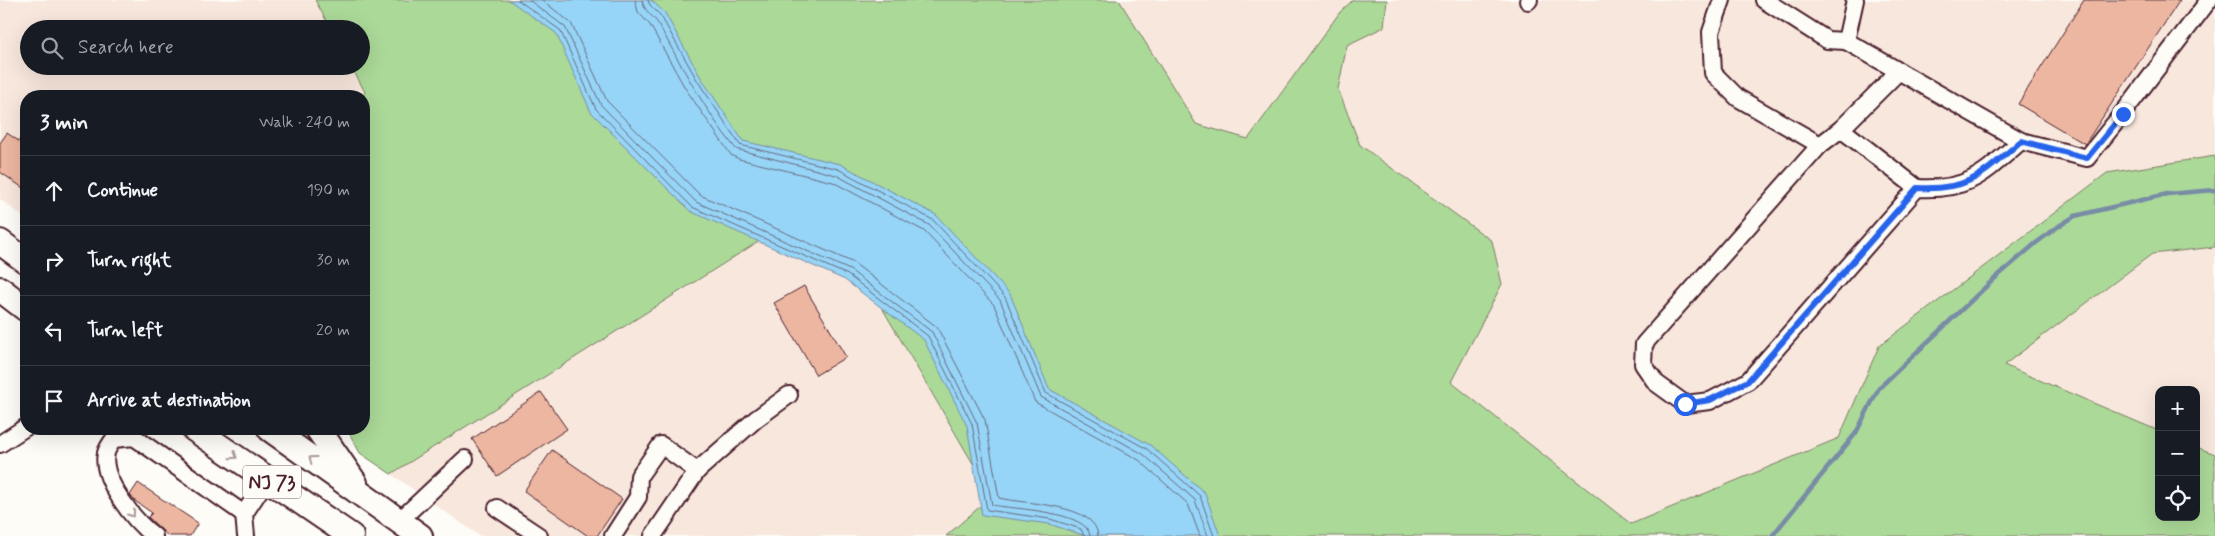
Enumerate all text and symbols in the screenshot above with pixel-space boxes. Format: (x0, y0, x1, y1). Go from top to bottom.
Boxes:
search box (20, 20, 370, 75)
icon: search (38, 34, 66, 62)
text: Search here (78, 35, 174, 60)
route end (2112, 103, 2135, 126)
text: 3 min (40, 109, 88, 137)
text: Walk · 240 m (259, 112, 350, 133)
icon: ahead (40, 177, 68, 205)
text: Continue (87, 178, 158, 203)
text: 190 m (307, 180, 350, 201)
icon: right (40, 247, 68, 275)
text: Turn right (87, 248, 171, 273)
text: 30 m (317, 250, 350, 271)
icon: left (40, 317, 68, 345)
text: Turn left (87, 318, 163, 343)
text: 20 m (316, 320, 350, 341)
map controls (2155, 386, 2200, 521)
button: + (2155, 386, 2200, 431)
icon: arrive (40, 387, 68, 415)
text: Arrive at destination (87, 388, 251, 413)
route start (1674, 393, 1697, 416)
button: − (2155, 431, 2200, 476)
one-way arrow (228, 450, 238, 459)
one-way arrow (308, 456, 318, 465)
road number: NJ 73 (243, 466, 301, 498)
button: locate (2155, 476, 2200, 521)
one-way arrow (126, 508, 135, 518)

